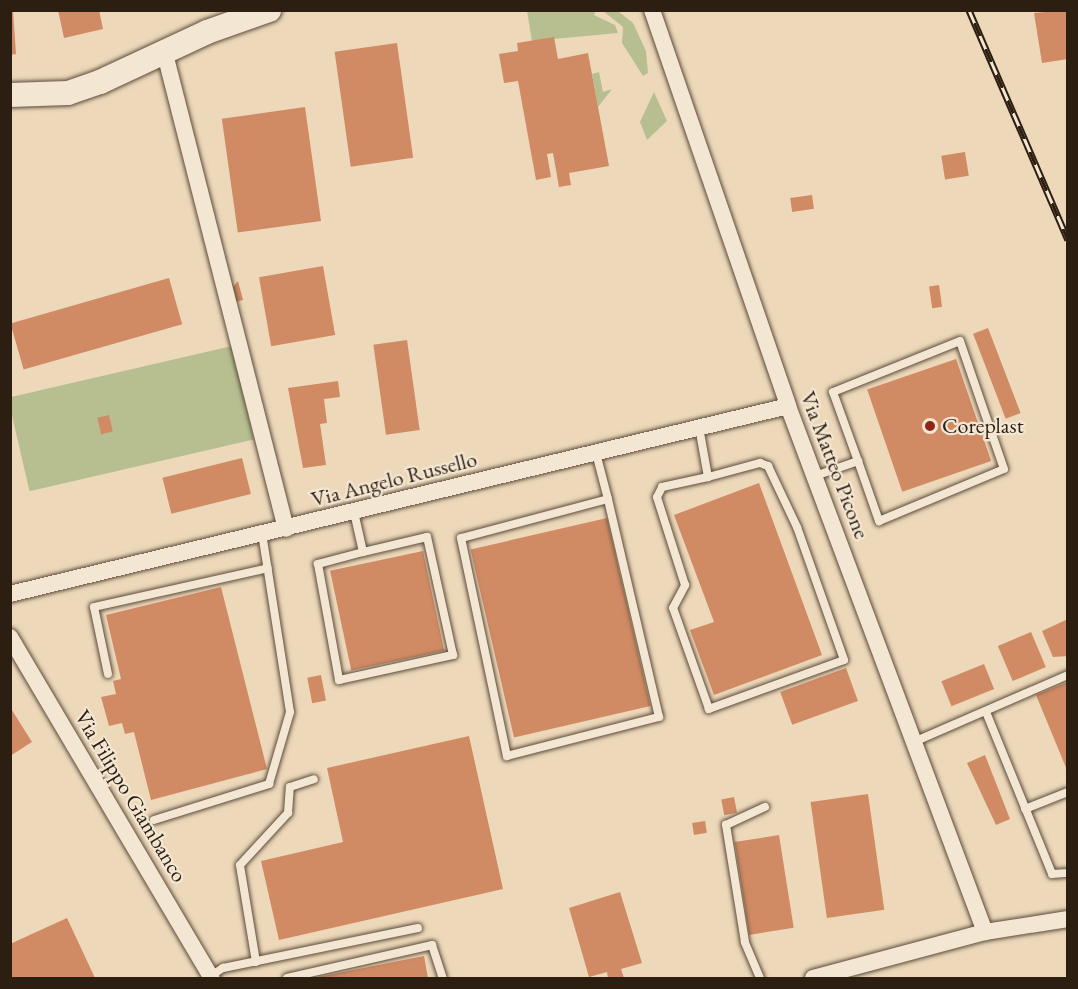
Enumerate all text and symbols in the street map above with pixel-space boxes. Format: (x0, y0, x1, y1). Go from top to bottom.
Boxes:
street label: Via Matteo Picone (795, 388, 875, 542)
place label: Coreplast (942, 413, 1024, 439)
marker: Coreplast (923, 419, 937, 433)
street label: Via Angelo Russello (308, 446, 480, 512)
street label: Via Filippo Giambanco (69, 705, 193, 887)

